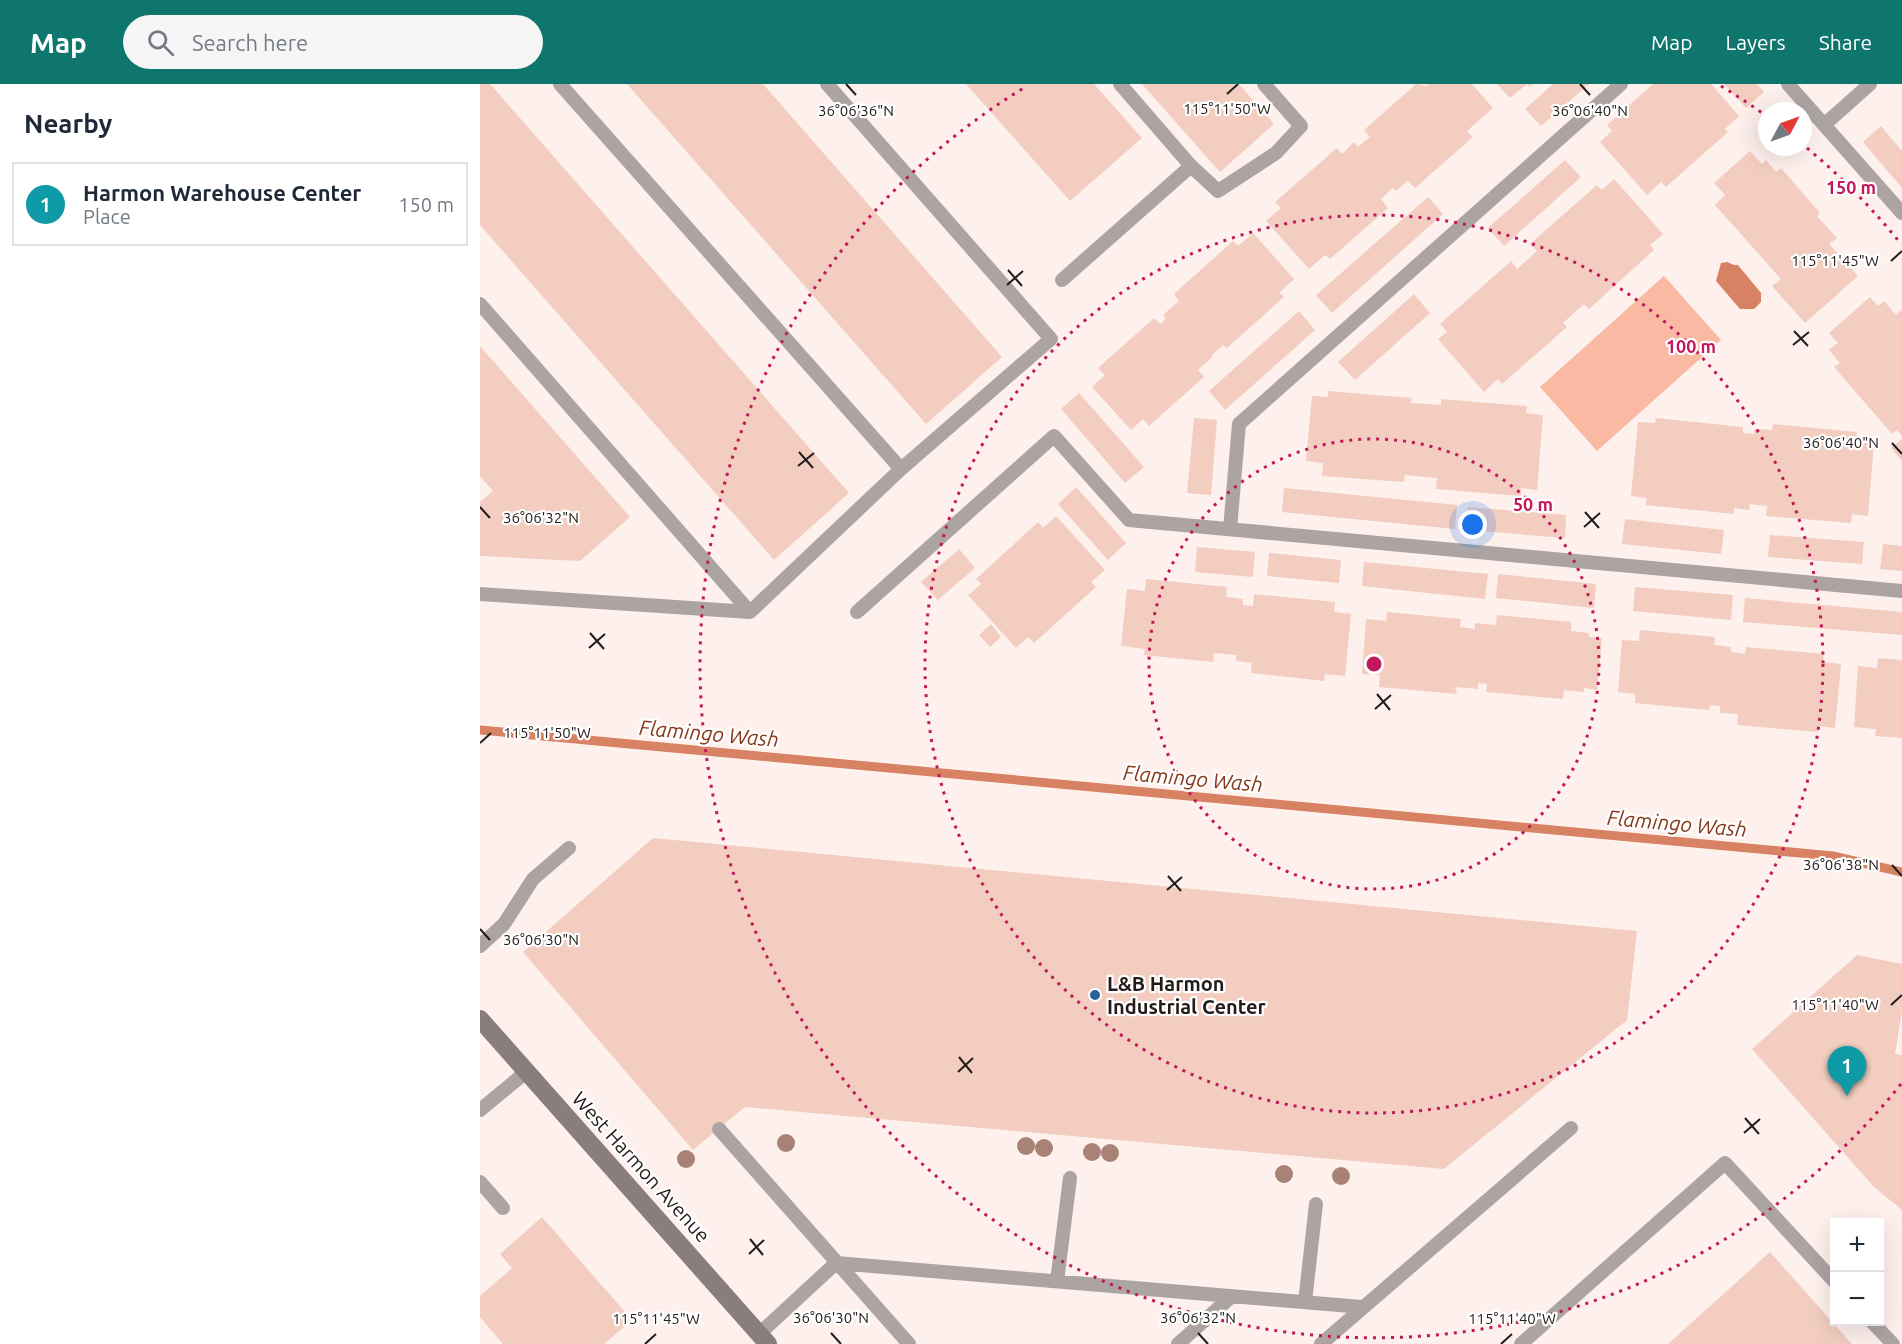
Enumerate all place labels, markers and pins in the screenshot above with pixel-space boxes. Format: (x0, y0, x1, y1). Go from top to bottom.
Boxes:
centre of rings (1364, 654, 1384, 674)
place label: L&B Harmon Industrial Center (1107, 972, 1267, 1018)
marker: L&B Harmon Industrial Center (1088, 988, 1102, 1002)
pin: 1 (1828, 1046, 1866, 1096)

